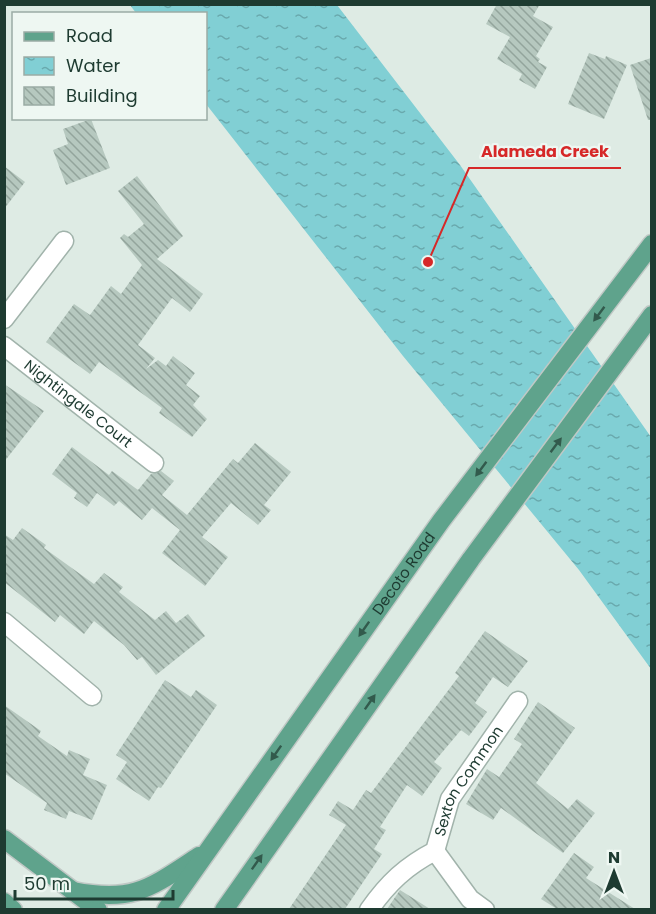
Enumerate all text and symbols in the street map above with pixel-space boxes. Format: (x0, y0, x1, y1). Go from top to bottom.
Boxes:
legend (12, 12, 207, 120)
text: Road (66, 23, 113, 48)
text: Water (66, 53, 120, 78)
text: Building (66, 83, 138, 108)
callout: Alameda Creek (469, 134, 621, 168)
text: Alameda Creek (481, 140, 609, 163)
one-way arrow (593, 305, 605, 321)
street label: Nightingale Court (20, 355, 137, 452)
one-way arrow (549, 437, 561, 452)
one-way arrow (475, 461, 487, 476)
street label: Decoto Road (367, 528, 440, 619)
one-way arrow (359, 621, 370, 637)
one-way arrow (364, 695, 376, 711)
street label: Sexton Common (429, 721, 508, 839)
one-way arrow (270, 745, 282, 761)
north arrow (584, 842, 644, 902)
text: N (608, 846, 620, 869)
one-way arrow (251, 854, 263, 869)
scale bar (15, 863, 172, 901)
text: 50 m (24, 871, 70, 896)

